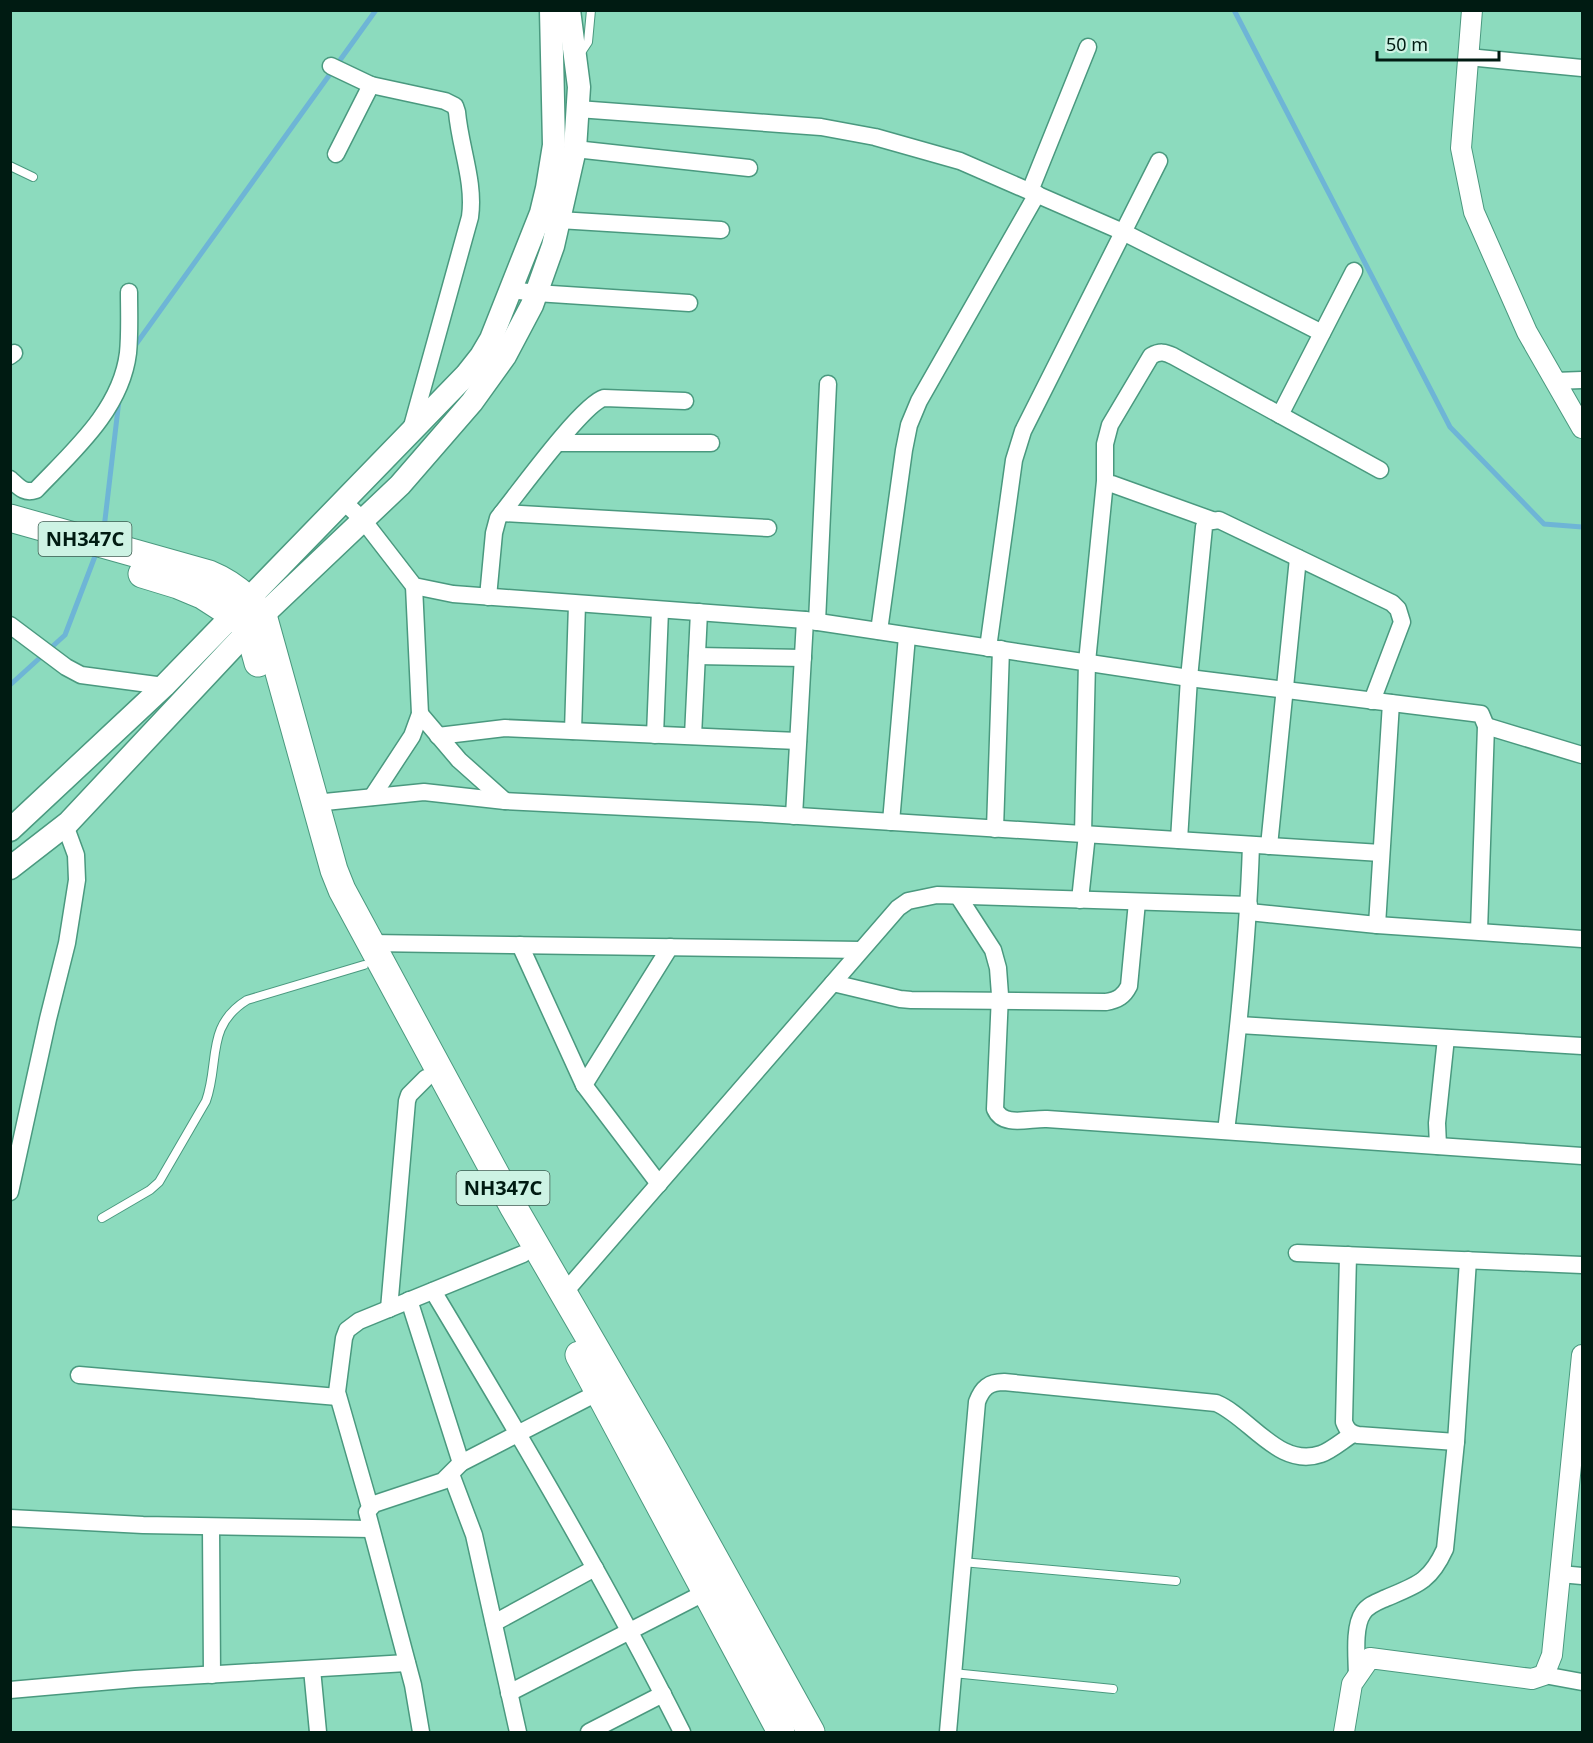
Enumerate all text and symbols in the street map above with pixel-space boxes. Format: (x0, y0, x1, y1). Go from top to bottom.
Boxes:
scale bar (1377, 24, 1498, 62)
text: 50 m (1386, 32, 1428, 56)
road number: NH347C (38, 522, 132, 556)
road number: NH347C (456, 1171, 550, 1205)

